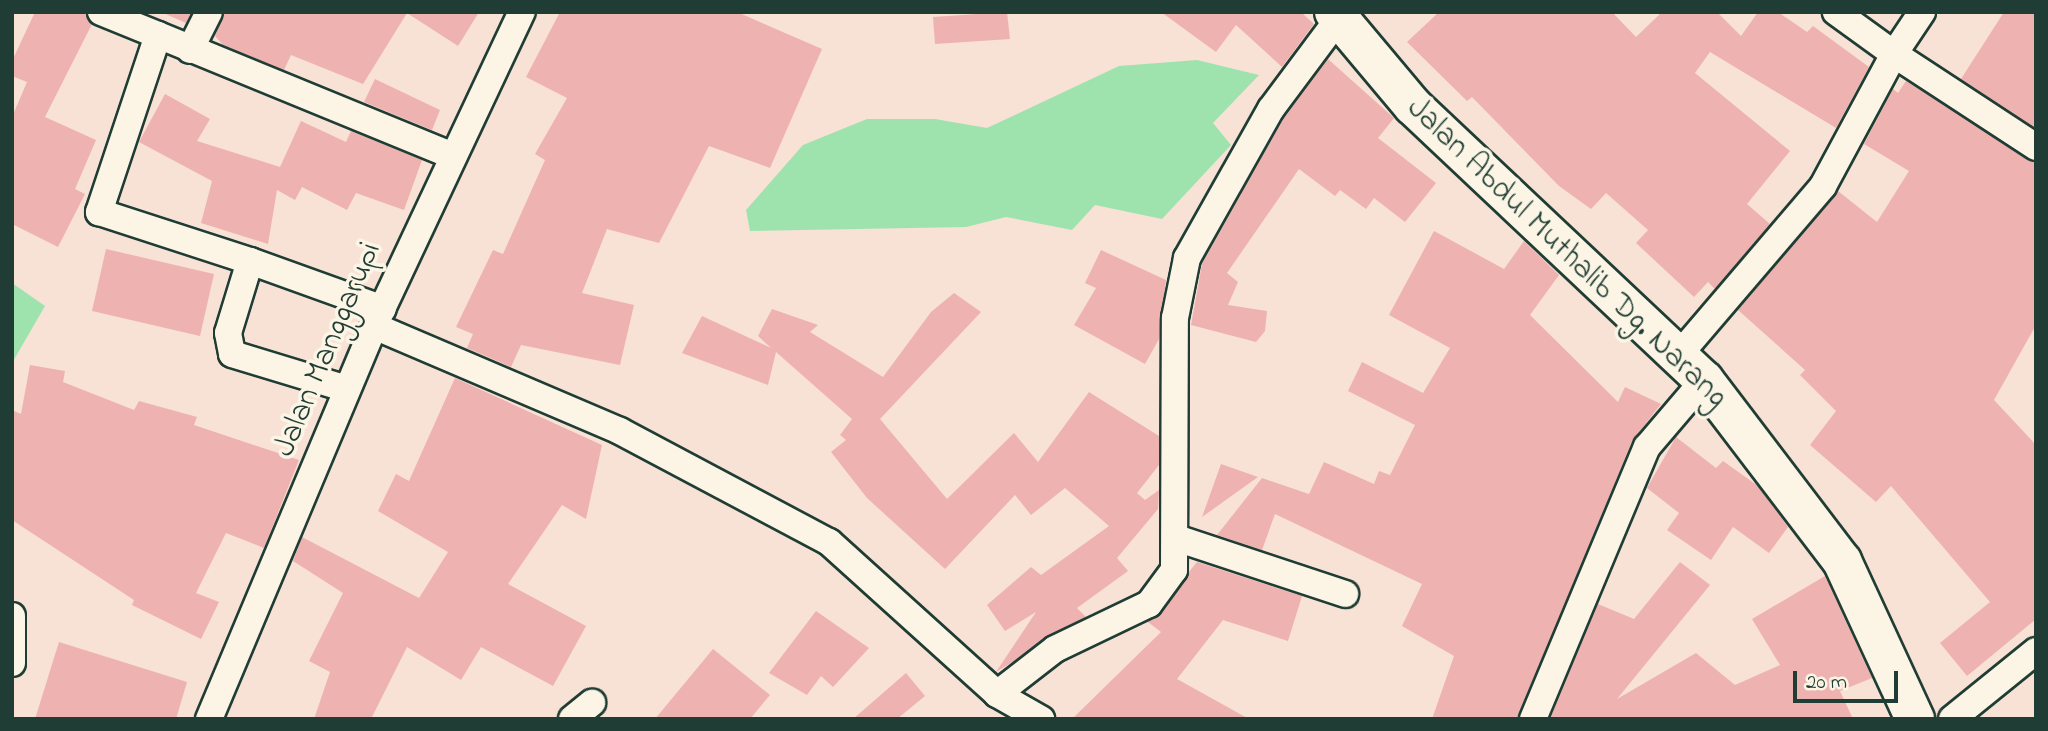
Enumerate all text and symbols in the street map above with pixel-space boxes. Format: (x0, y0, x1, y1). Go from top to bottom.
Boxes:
street label: Jalan Abdul Muthalib Dg. Narang (1398, 90, 1734, 418)
street label: Jalan Manggarupi (267, 237, 391, 463)
scale bar (1796, 658, 1901, 702)
text: 20 m (1806, 668, 1847, 698)

